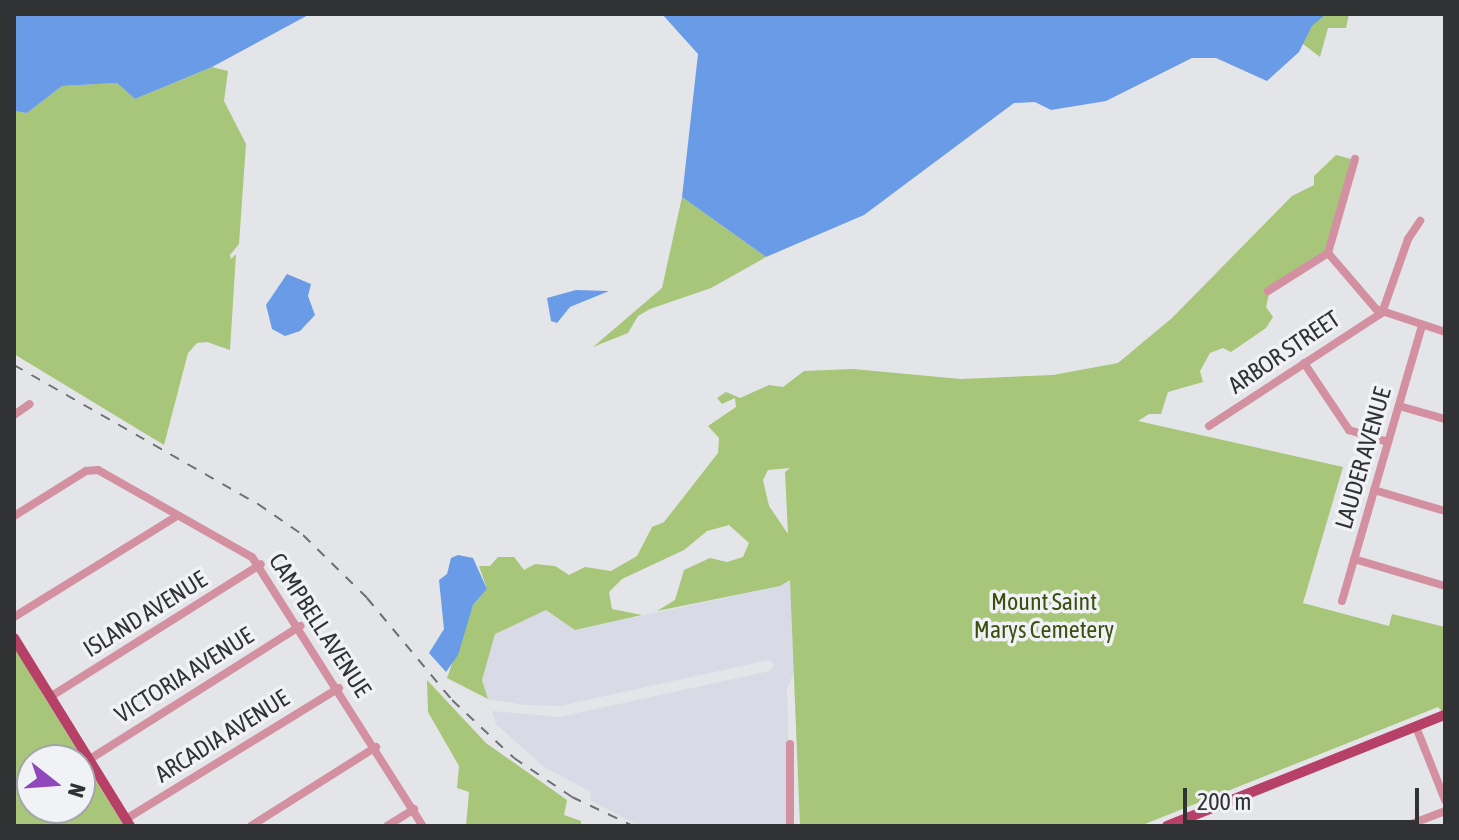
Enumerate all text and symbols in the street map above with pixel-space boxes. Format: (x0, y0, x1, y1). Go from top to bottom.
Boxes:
street label: ARBOR STREET (1223, 304, 1345, 400)
street label: LAUDER AVENUE (1329, 384, 1397, 532)
street label: CAMPBELL AVENUE (263, 548, 377, 702)
street label: ISLAND AVENUE (78, 565, 212, 663)
park label: Mount Saint Marys Cemetery (974, 588, 1114, 644)
street label: VICTORIA AVENUE (109, 621, 259, 729)
street label: ARCADIA AVENUE (150, 683, 294, 789)
north arrow (16, 744, 96, 824)
scale bar (1187, 772, 1423, 822)
text: N (63, 780, 91, 800)
text: 200 m (1197, 788, 1251, 815)

